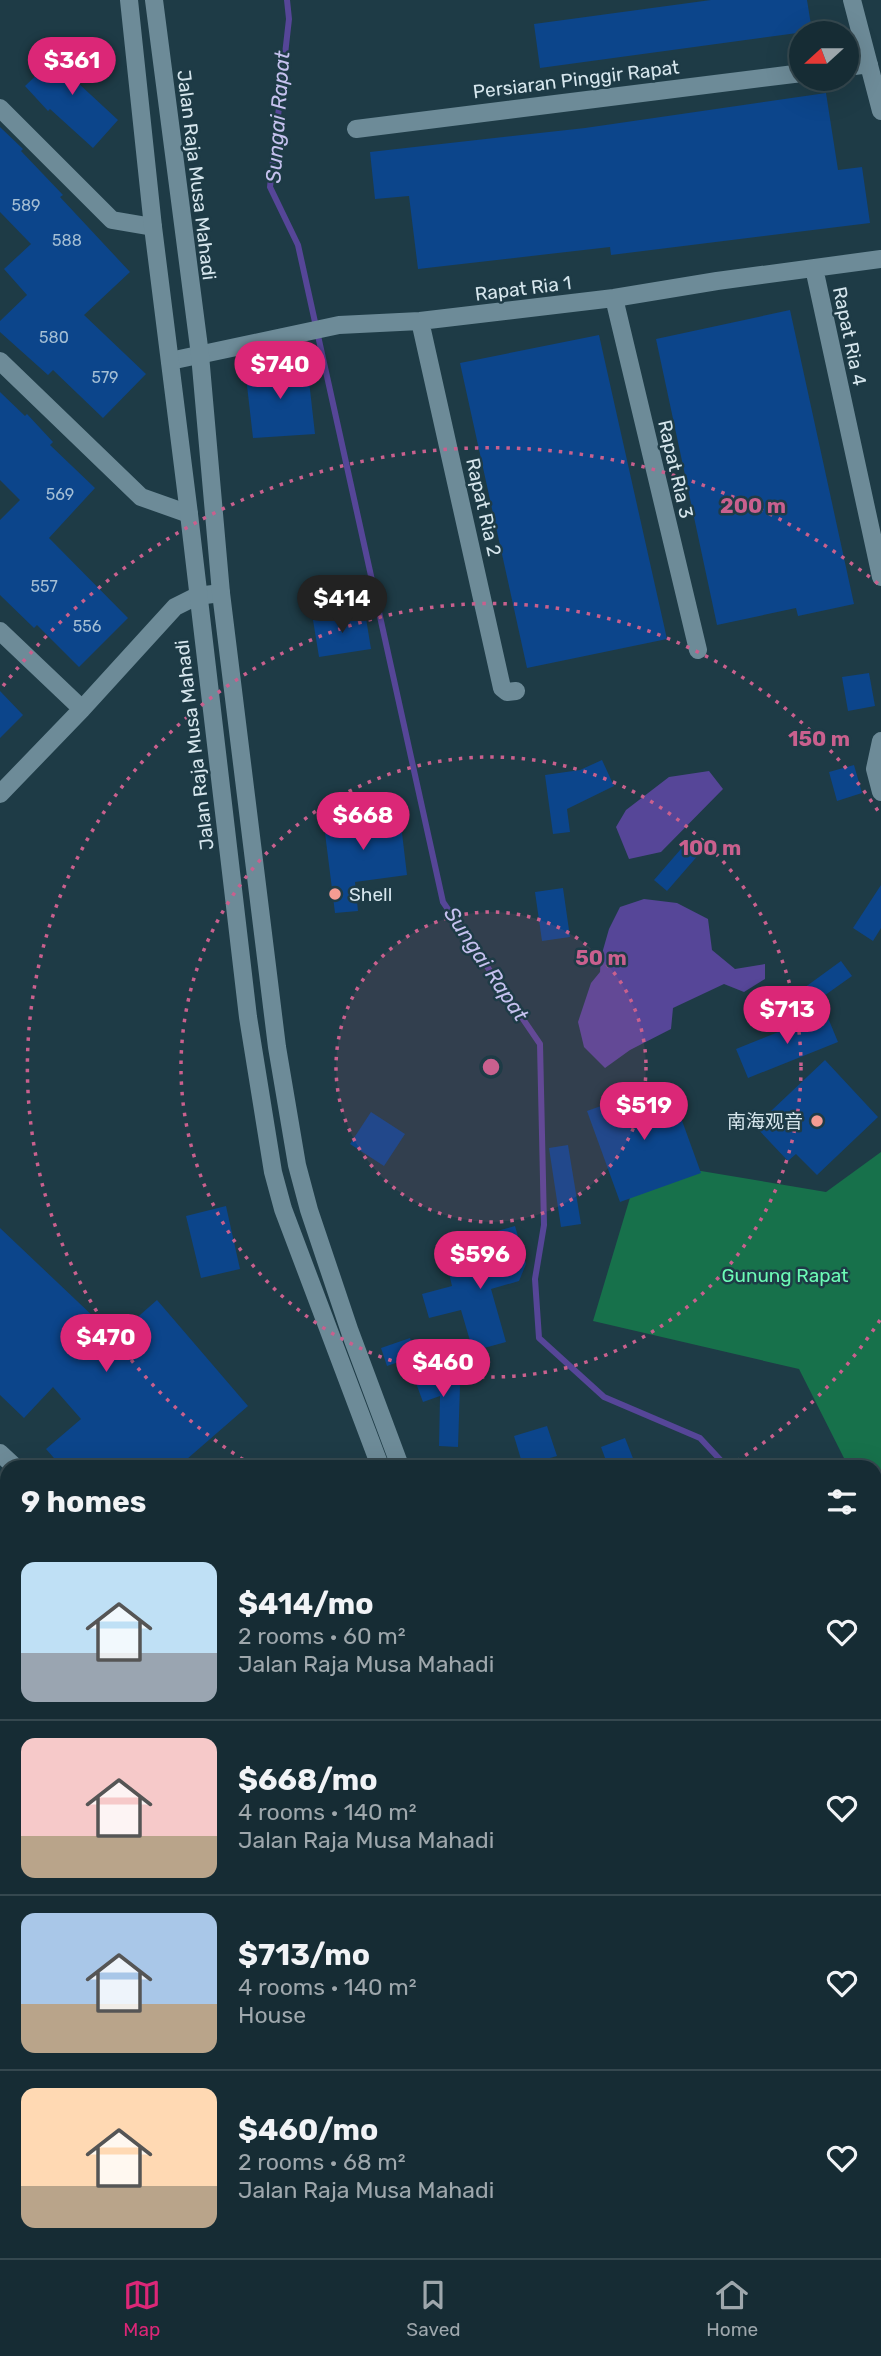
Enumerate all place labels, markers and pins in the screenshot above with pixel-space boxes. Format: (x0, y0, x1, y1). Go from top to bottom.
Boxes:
pin: $361 (31, 38, 113, 97)
pin: $740 (239, 342, 321, 401)
pin: $414 (301, 576, 383, 635)
pin: $668 (322, 792, 404, 852)
place label: Shell (349, 883, 392, 906)
marker: Shell (327, 886, 343, 902)
pin: $713 (746, 986, 828, 1046)
centre of rings (479, 1055, 503, 1079)
pin: $519 (603, 1082, 685, 1142)
place label: 南海观音 (727, 1110, 803, 1133)
marker: 南海观音 (809, 1113, 825, 1129)
pin: $596 (439, 1232, 521, 1291)
pin: $470 (65, 1314, 147, 1374)
pin: $460 (402, 1340, 484, 1399)

